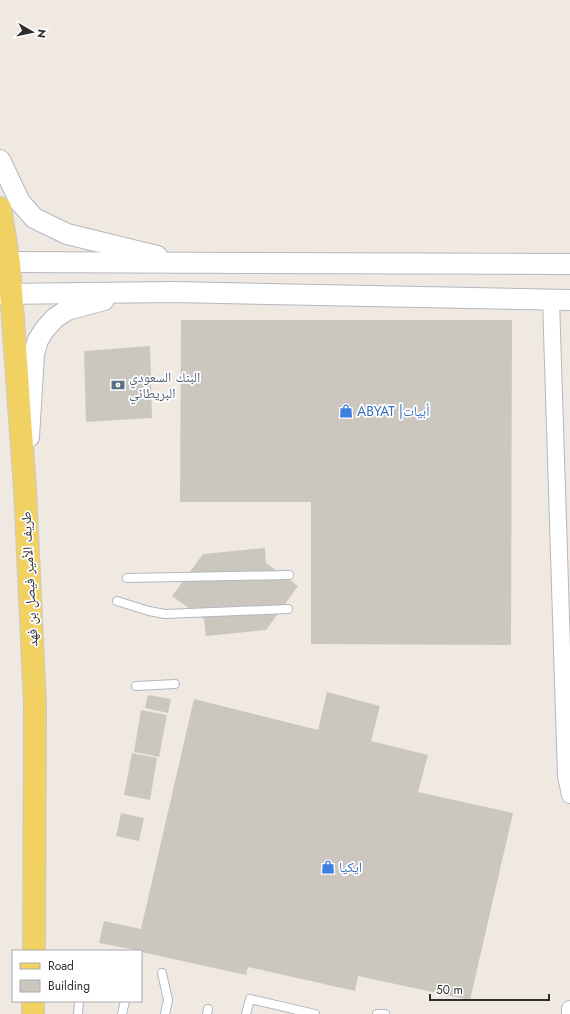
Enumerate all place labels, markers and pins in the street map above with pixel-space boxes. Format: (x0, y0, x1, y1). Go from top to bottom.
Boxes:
place label: البنك السعودي البريطاني (129, 367, 200, 405)
bank icon: البنك السعودي البريطاني (110, 377, 126, 393)
place label: ABYAT |أبيات (357, 401, 429, 421)
shop icon: ABYAT |أبيات (338, 403, 354, 419)
place label: ايكيا (339, 857, 362, 877)
shop icon: ايكيا (320, 859, 336, 875)

